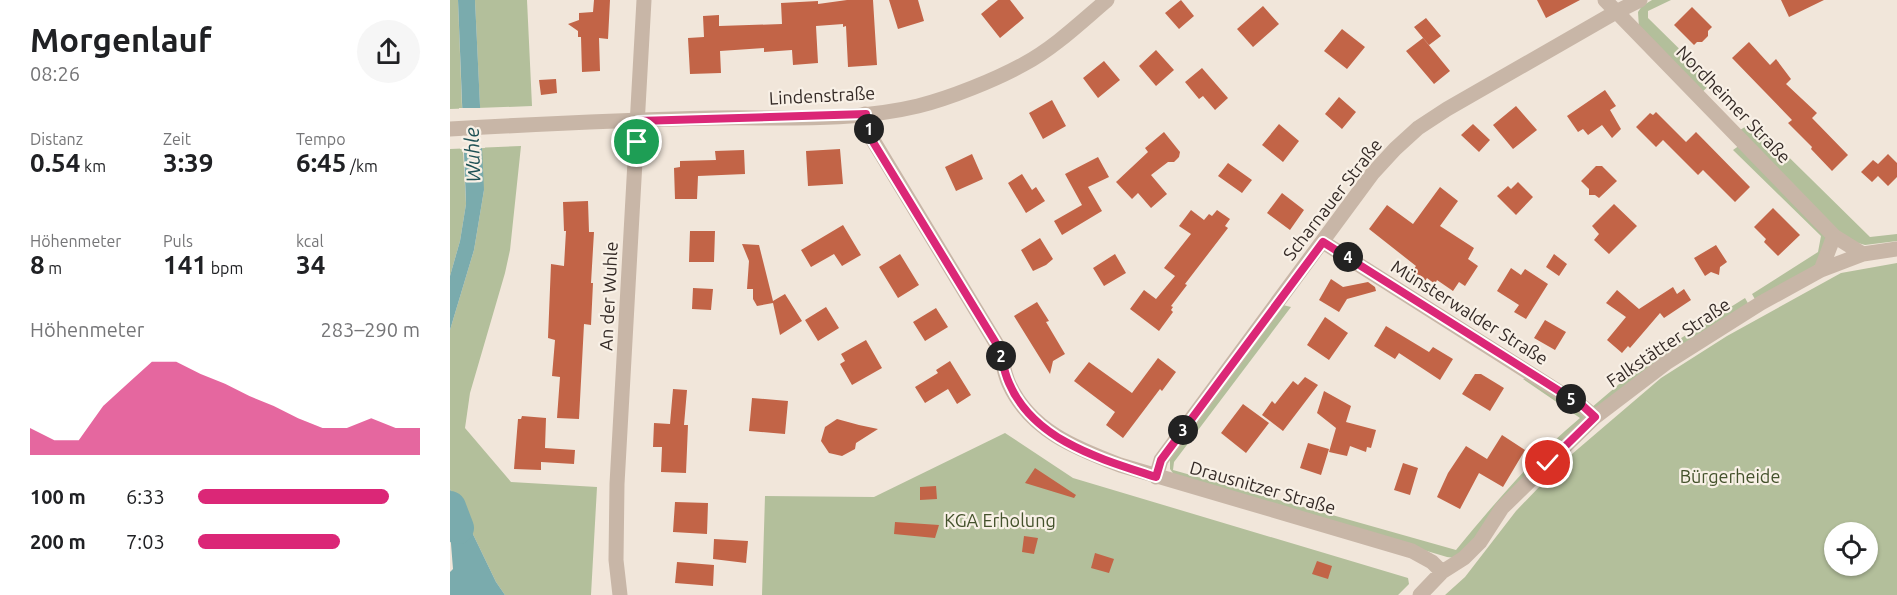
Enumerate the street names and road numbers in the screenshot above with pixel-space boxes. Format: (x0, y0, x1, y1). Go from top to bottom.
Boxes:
street label: Nordheimer Straße (1673, 41, 1795, 167)
street label: Lindenstraße (768, 82, 876, 108)
street label: Scharnauer Straße (1278, 134, 1386, 264)
street label: An der Wuhle (595, 241, 621, 351)
street label: Münsterwalder Straße (1388, 256, 1552, 368)
street label: Falkstätter Straße (1603, 293, 1733, 391)
street label: Drausnitzer Straße (1188, 457, 1338, 517)

